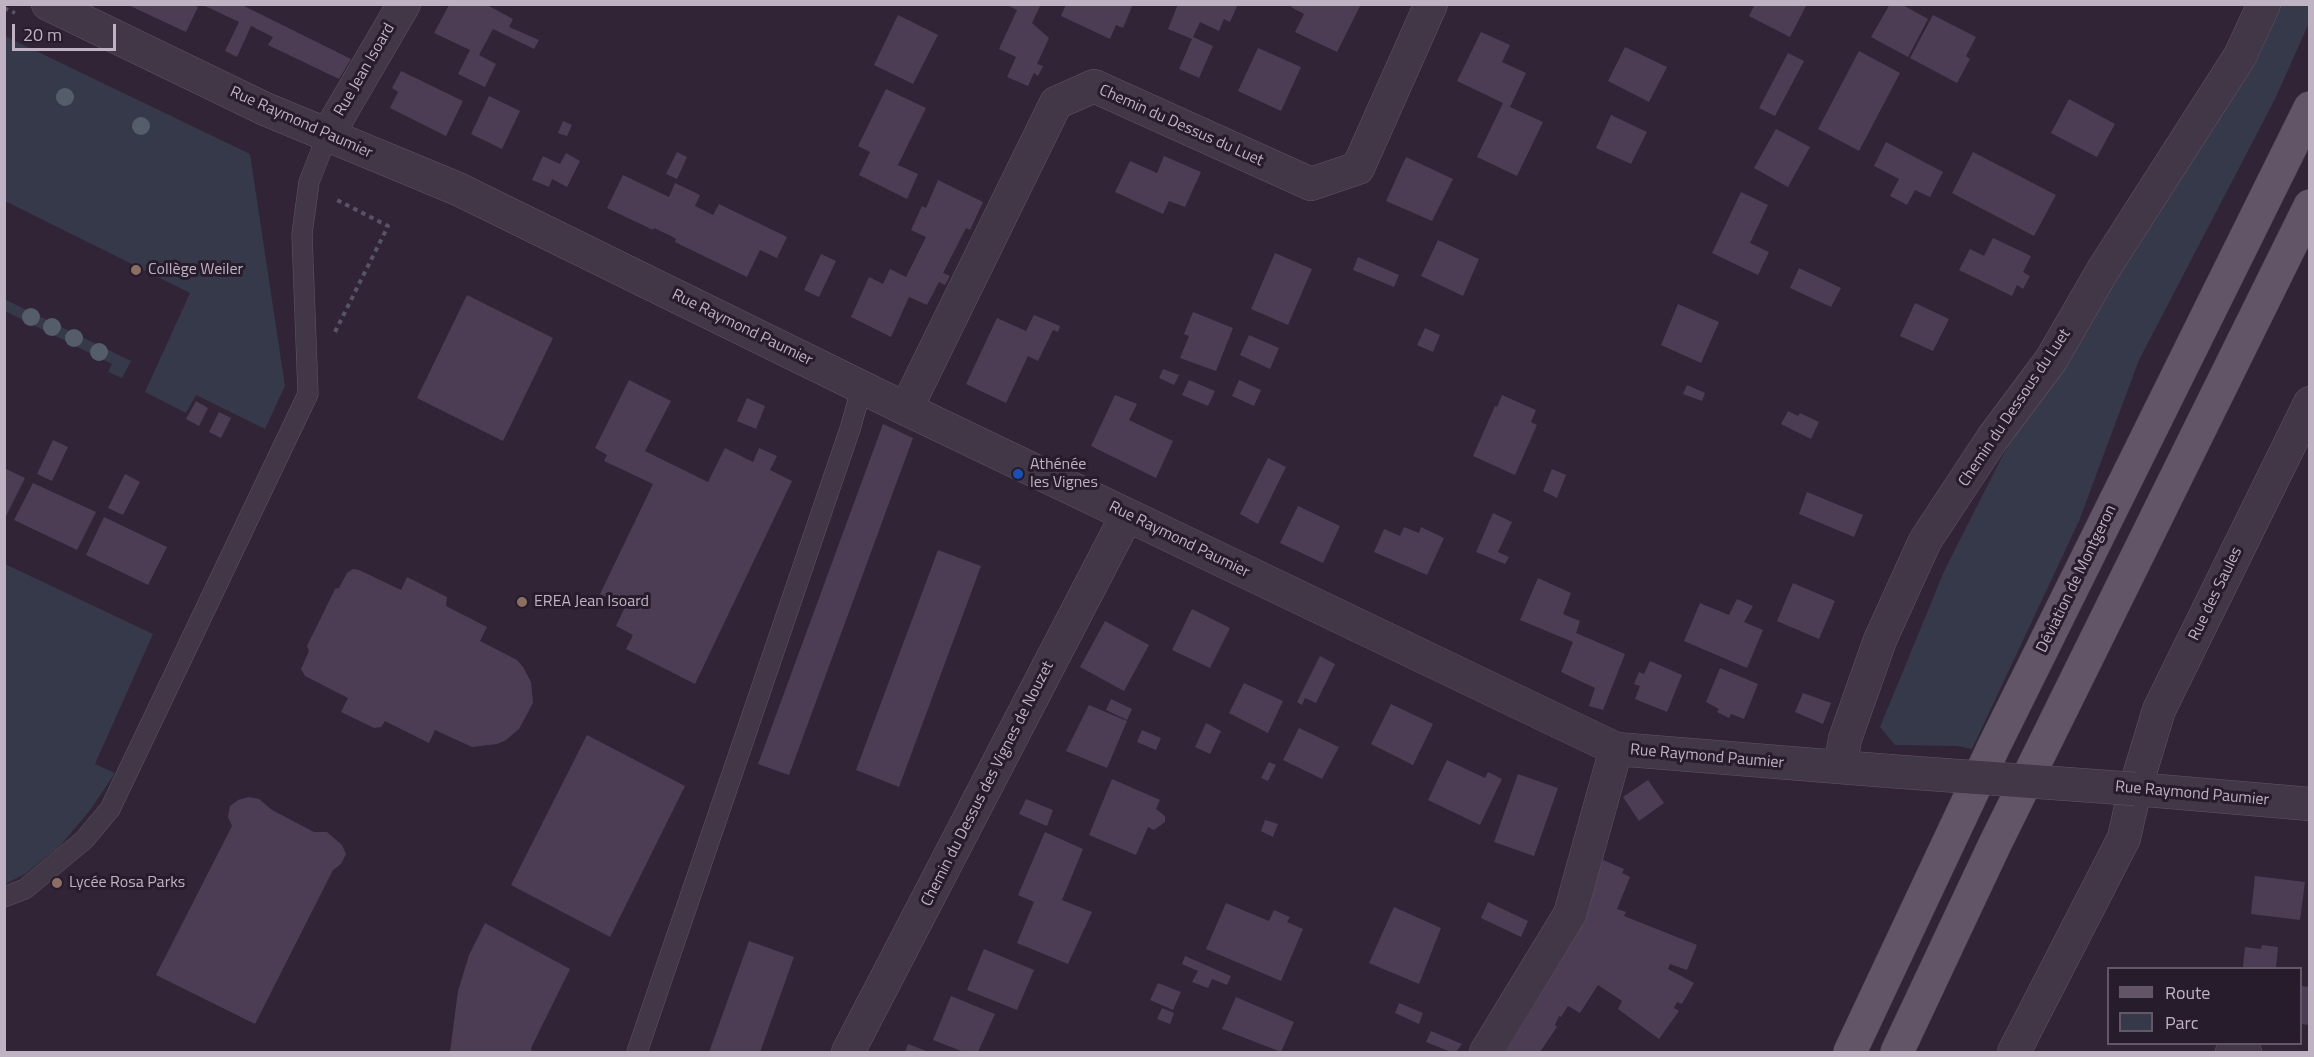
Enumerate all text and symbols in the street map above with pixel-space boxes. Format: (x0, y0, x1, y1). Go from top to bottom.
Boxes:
scale bar (15, 12, 118, 50)
street label: Rue Jean Isoard (331, 20, 399, 120)
text: 20 m (23, 21, 62, 48)
street label: Chemin du Dessus du Luet (1096, 81, 1266, 171)
street label: Rue Raymond Paumier (227, 83, 375, 163)
place label: Collège Weiler (148, 260, 243, 280)
marker: Collège Weiler (129, 263, 143, 277)
street label: Rue Raymond Paumier (668, 286, 816, 370)
street label: Chemin du Dessous du Luet (1955, 325, 2075, 491)
place label: Athénée les Vignes (1030, 455, 1098, 493)
marker: Athénée les Vignes (1011, 467, 1025, 481)
street label: Rue Raymond Paumier (1105, 498, 1253, 582)
street label: Déviation de Montgeron (2033, 502, 2121, 656)
street label: Rue des Saules (2185, 544, 2247, 644)
place label: EREA Jean Isoard (534, 592, 649, 612)
marker: EREA Jean Isoard (515, 595, 529, 609)
street label: Chemin du Dessus des Vignes de Nouzet (918, 658, 1058, 910)
street label: Rue Raymond Paumier (1629, 741, 1785, 773)
street label: Rue Raymond Paumier (2114, 778, 2270, 810)
place label: Lycée Rosa Parks (69, 873, 185, 893)
marker: Lycée Rosa Parks (50, 876, 64, 890)
legend (2107, 967, 2302, 1045)
text: Route (2165, 979, 2210, 1006)
text: Parc (2165, 1009, 2199, 1036)

